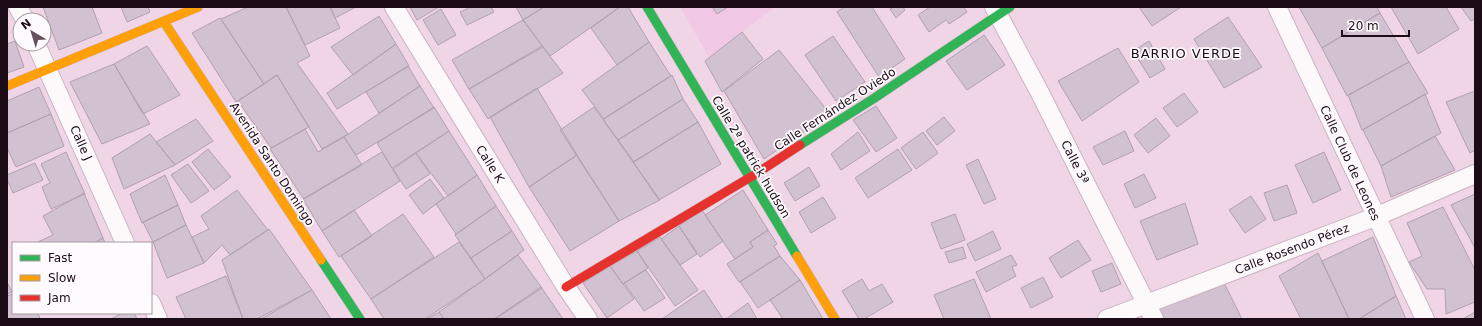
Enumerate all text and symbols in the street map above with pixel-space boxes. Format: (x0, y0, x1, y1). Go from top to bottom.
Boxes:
north arrow (12, 12, 52, 52)
scale bar (1342, 12, 1409, 38)
text: N (19, 17, 34, 32)
text: 20 m (1348, 19, 1379, 33)
district label: BARRIO VERDE (1131, 46, 1241, 61)
street label: Calle Fernández Oviedo (772, 64, 898, 154)
street label: Calle 2ª patrick hudson (709, 93, 793, 221)
street label: Avenida Santo Domingo (227, 100, 317, 228)
street label: Calle Club de Leones (1317, 103, 1383, 223)
street label: Calle J (67, 123, 95, 163)
street label: Calle 3ª (1058, 138, 1092, 186)
street label: Calle K (473, 143, 508, 186)
street label: Calle Rosendo Pérez (1233, 221, 1351, 277)
legend (12, 242, 152, 314)
text: Fast (48, 251, 72, 265)
text: Slow (48, 271, 76, 285)
text: Jam (47, 291, 71, 305)

